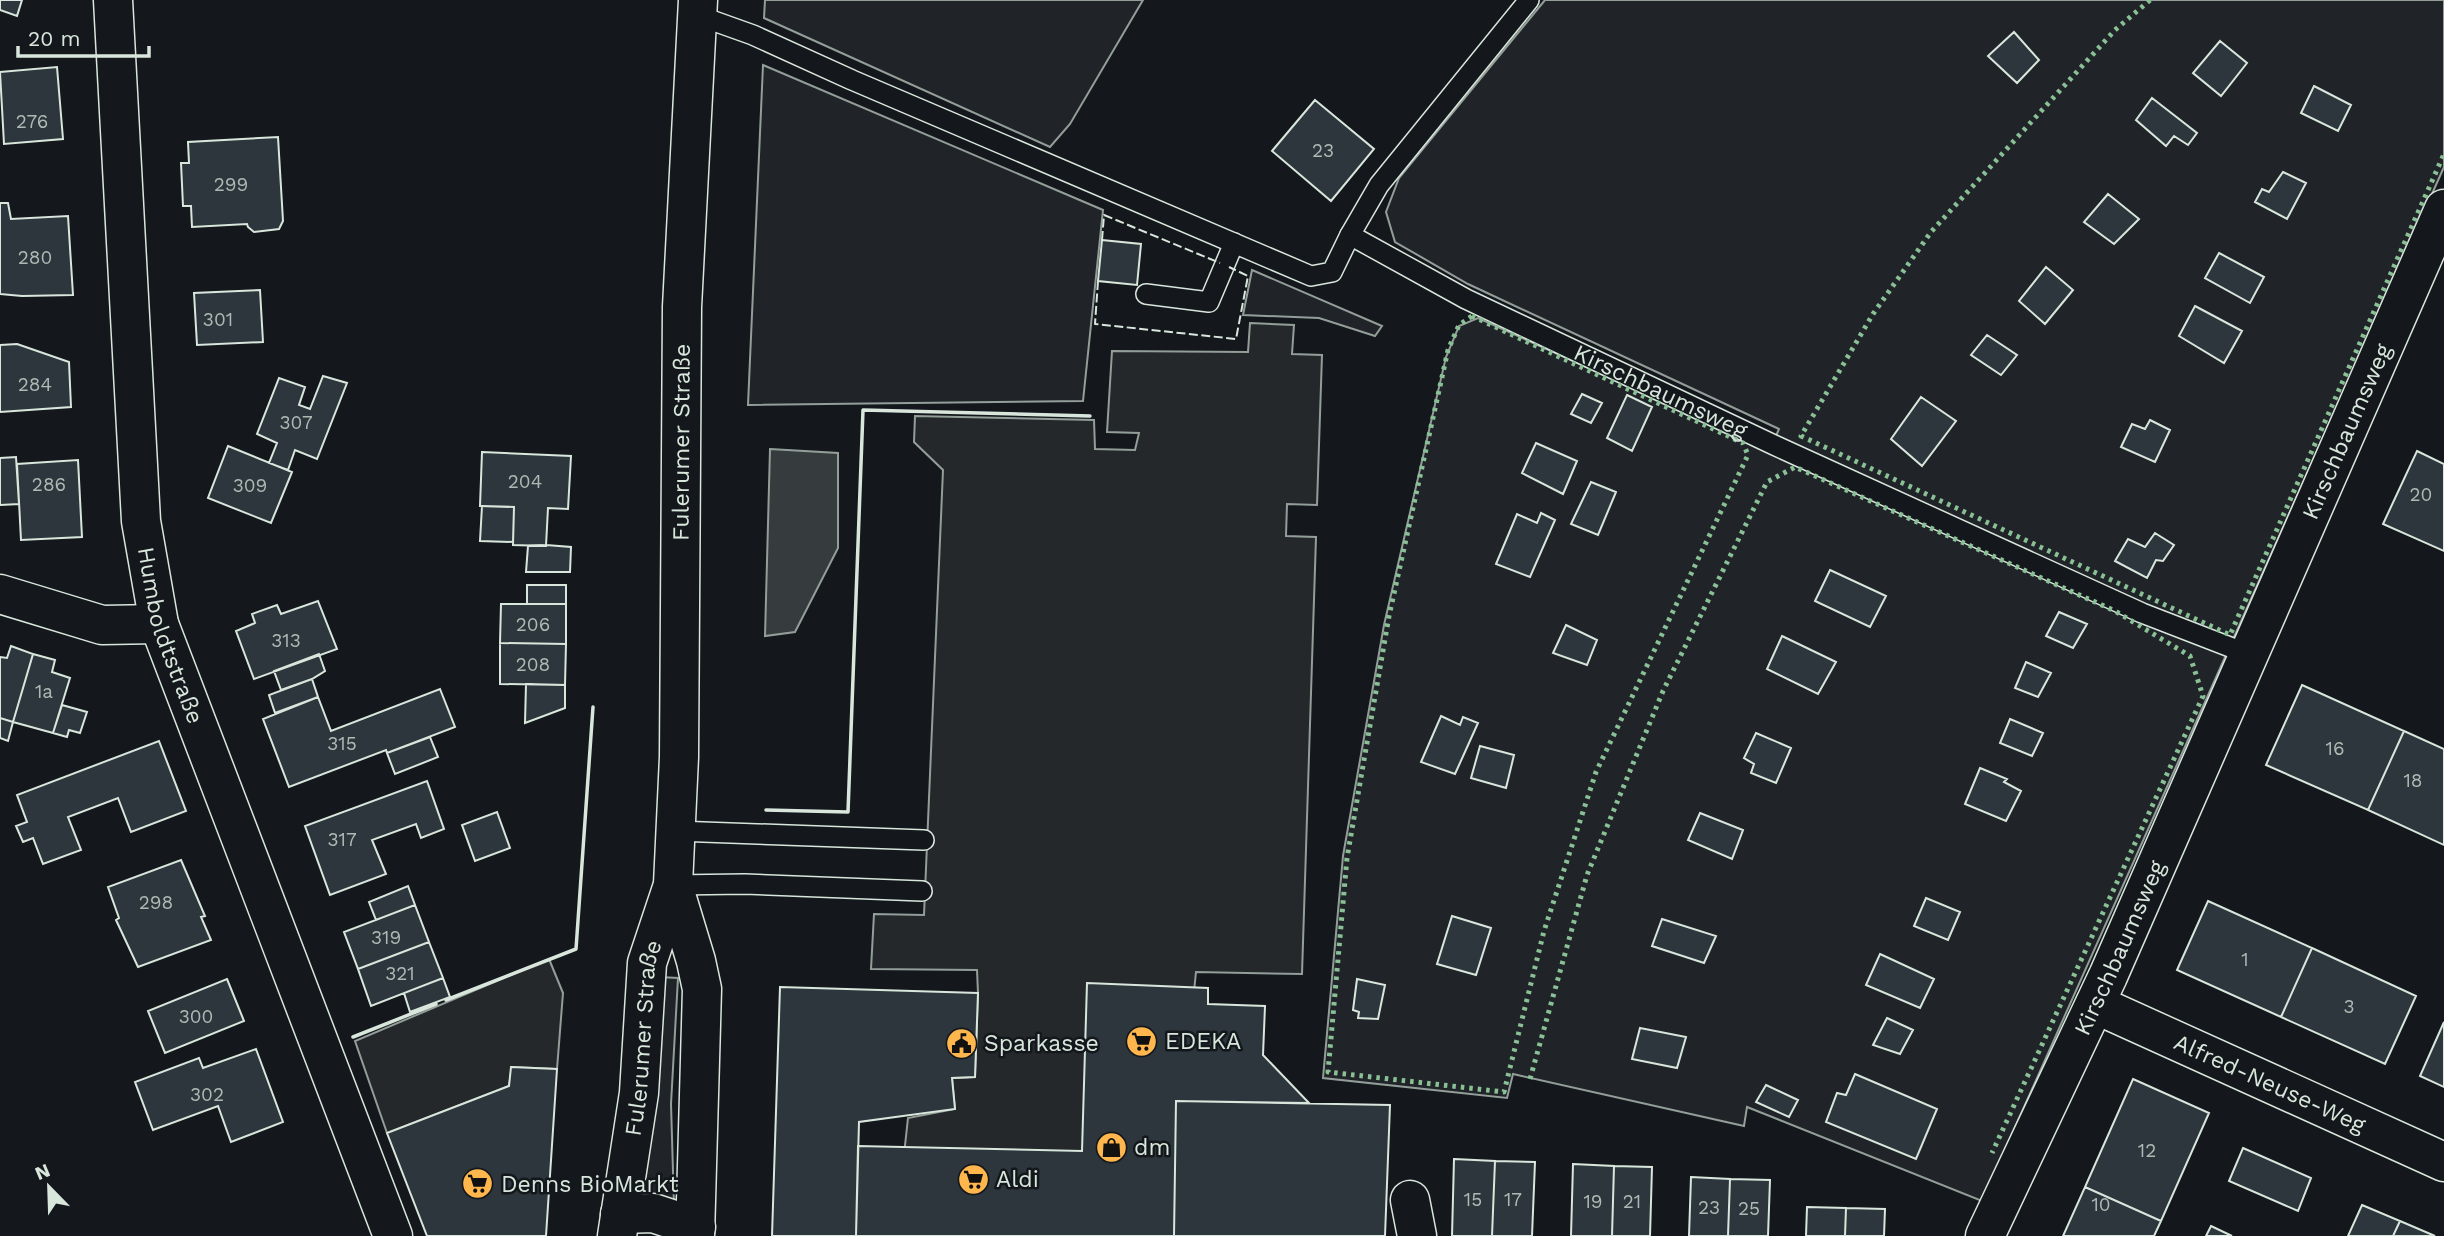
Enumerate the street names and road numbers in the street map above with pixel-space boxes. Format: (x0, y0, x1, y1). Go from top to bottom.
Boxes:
street label: Kirschbaumsweg (1570, 339, 1753, 444)
street label: Kirschbaumsweg (2296, 339, 2397, 523)
street label: Fulerumer Straße (667, 344, 695, 541)
street label: Humboldtstraße (132, 545, 209, 727)
street label: Kirschbaumsweg (2068, 856, 2171, 1040)
street label: Fulerumer Straße (619, 936, 667, 1138)
street label: Alfred-Neuse-Weg (2170, 1028, 2371, 1139)

